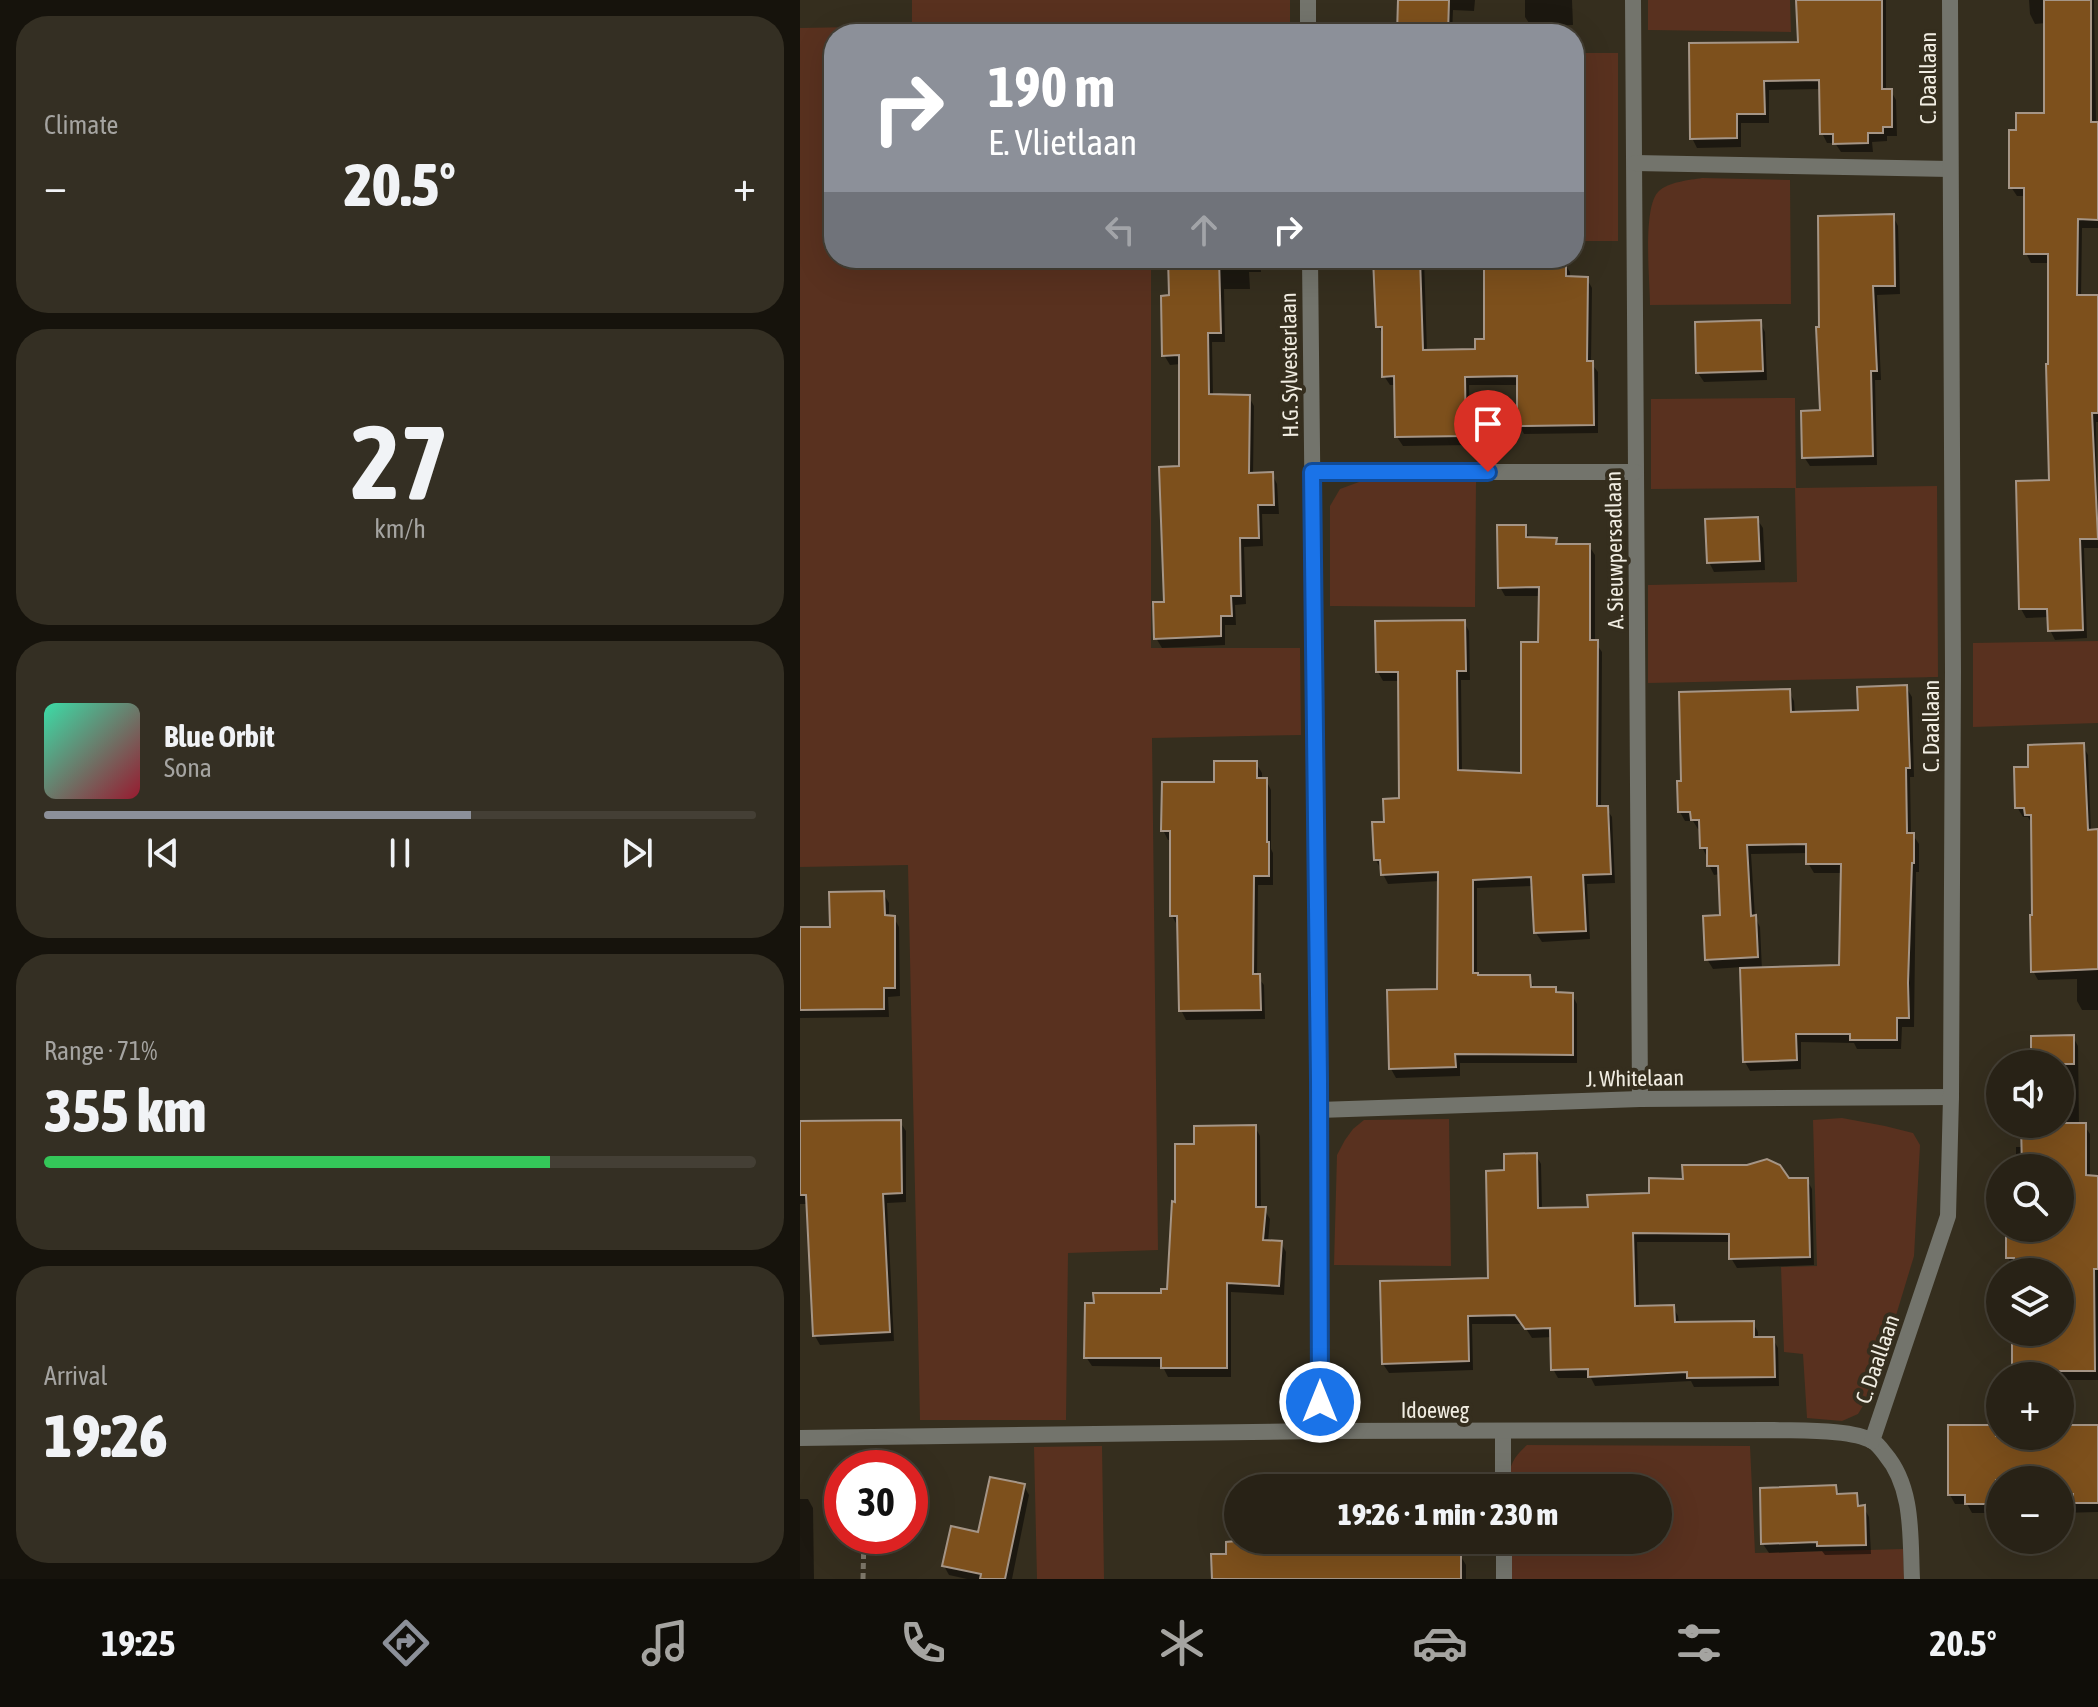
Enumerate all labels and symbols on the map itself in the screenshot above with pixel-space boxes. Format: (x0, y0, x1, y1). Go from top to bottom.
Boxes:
street label: C. Daallaan (1915, 32, 1941, 124)
street label: H.G. Sylvesterlaan (1275, 292, 1303, 438)
pin (1454, 390, 1522, 472)
street label: A. Sieuwpersadlaan (1600, 471, 1628, 629)
street label: C. Daallaan (1918, 680, 1944, 772)
street label: J. Whitelaan (1586, 1064, 1684, 1092)
street label: C. Daallaan (1850, 1311, 1904, 1407)
position arrow (1278, 1360, 1362, 1444)
street label: Idoeweg (1401, 1397, 1470, 1423)
speed limit sign: 30 (824, 1450, 928, 1554)

